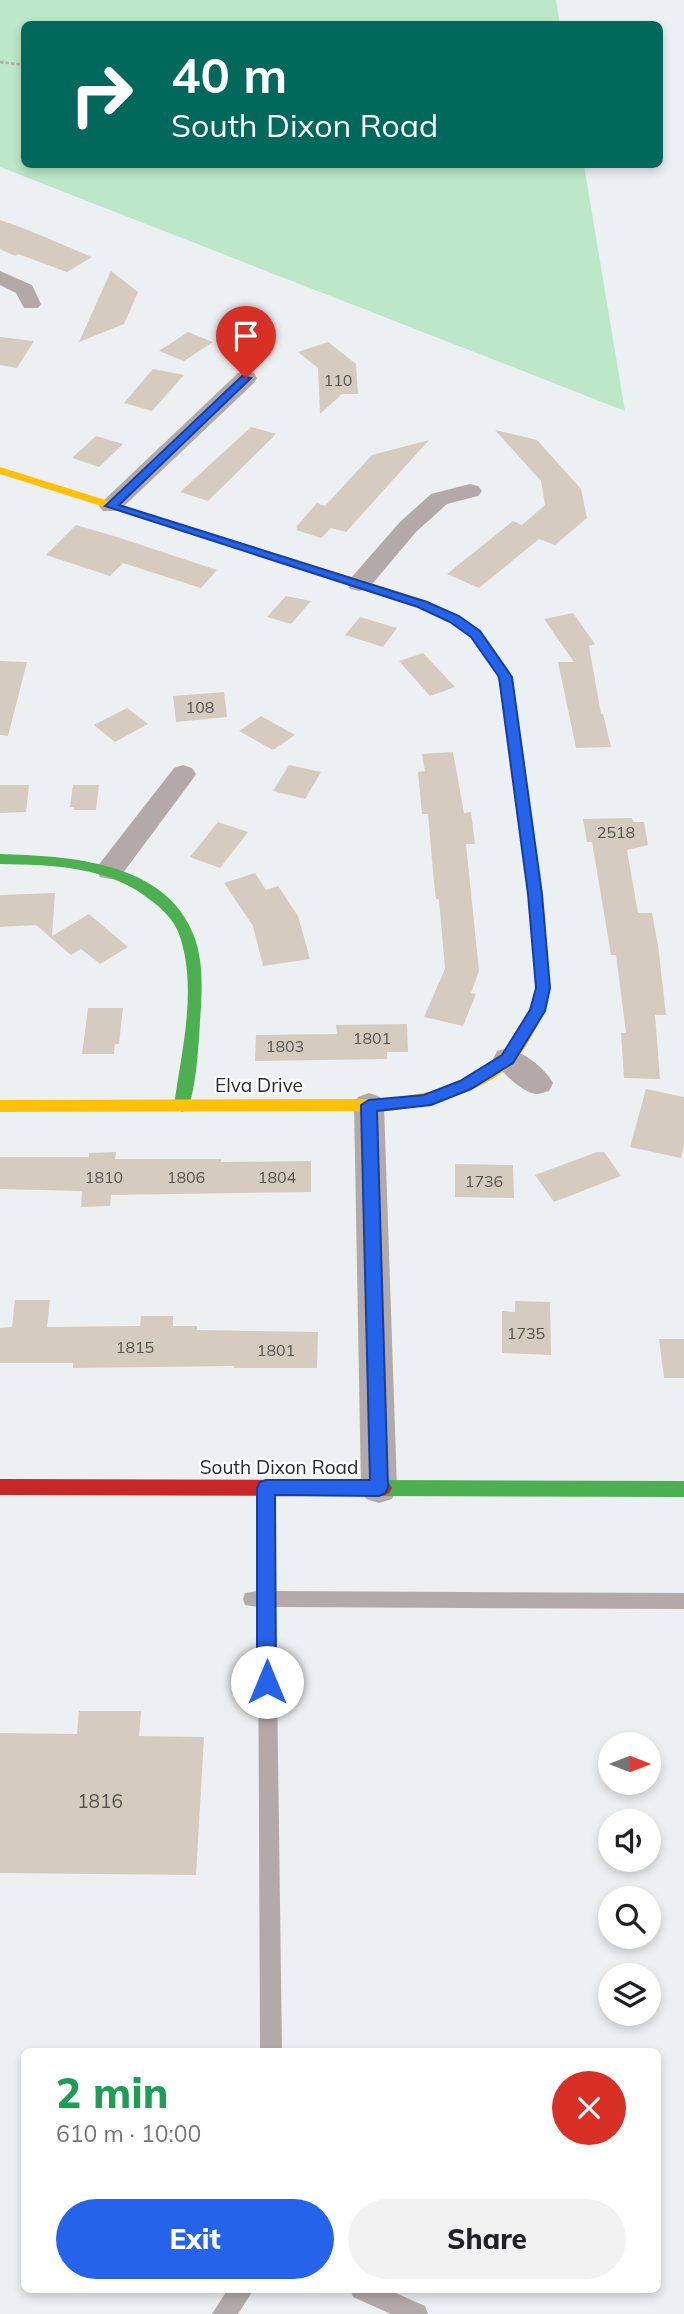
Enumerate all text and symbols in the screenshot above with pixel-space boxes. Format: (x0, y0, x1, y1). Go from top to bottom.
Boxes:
text: 40 m (171, 44, 287, 105)
icon: right (56, 49, 147, 140)
text: South Dixon Road (171, 105, 438, 145)
pin (216, 306, 276, 378)
icon: arrive (227, 317, 265, 355)
house number: 110 (324, 370, 352, 390)
house number: 108 (186, 697, 214, 717)
house number: 2518 (597, 822, 635, 842)
house number: 1801 (353, 1028, 391, 1048)
house number: 1803 (266, 1036, 304, 1056)
street label: Elva Drive (215, 1073, 303, 1097)
house number: 1810 (85, 1167, 123, 1187)
house number: 1806 (167, 1167, 205, 1187)
house number: 1804 (258, 1167, 297, 1187)
house number: 1736 (465, 1171, 503, 1191)
house number: 1735 (507, 1323, 545, 1343)
house number: 1815 (116, 1337, 154, 1357)
house number: 1801 (257, 1340, 295, 1360)
street label: South Dixon Road (200, 1455, 358, 1479)
position arrow (230, 1645, 304, 1719)
north arrow (598, 1732, 662, 1796)
map controls (598, 1732, 661, 2026)
house number: 1816 (77, 1789, 123, 1813)
button: sound (598, 1809, 661, 1872)
button: search (598, 1886, 661, 1949)
button: layers (598, 1963, 661, 2026)
text: 2 min (56, 2066, 169, 2119)
button: close (552, 2071, 626, 2145)
text: 610 m · 10:00 (56, 2119, 201, 2148)
button: Exit (56, 2199, 334, 2279)
button: Share (348, 2199, 626, 2279)

